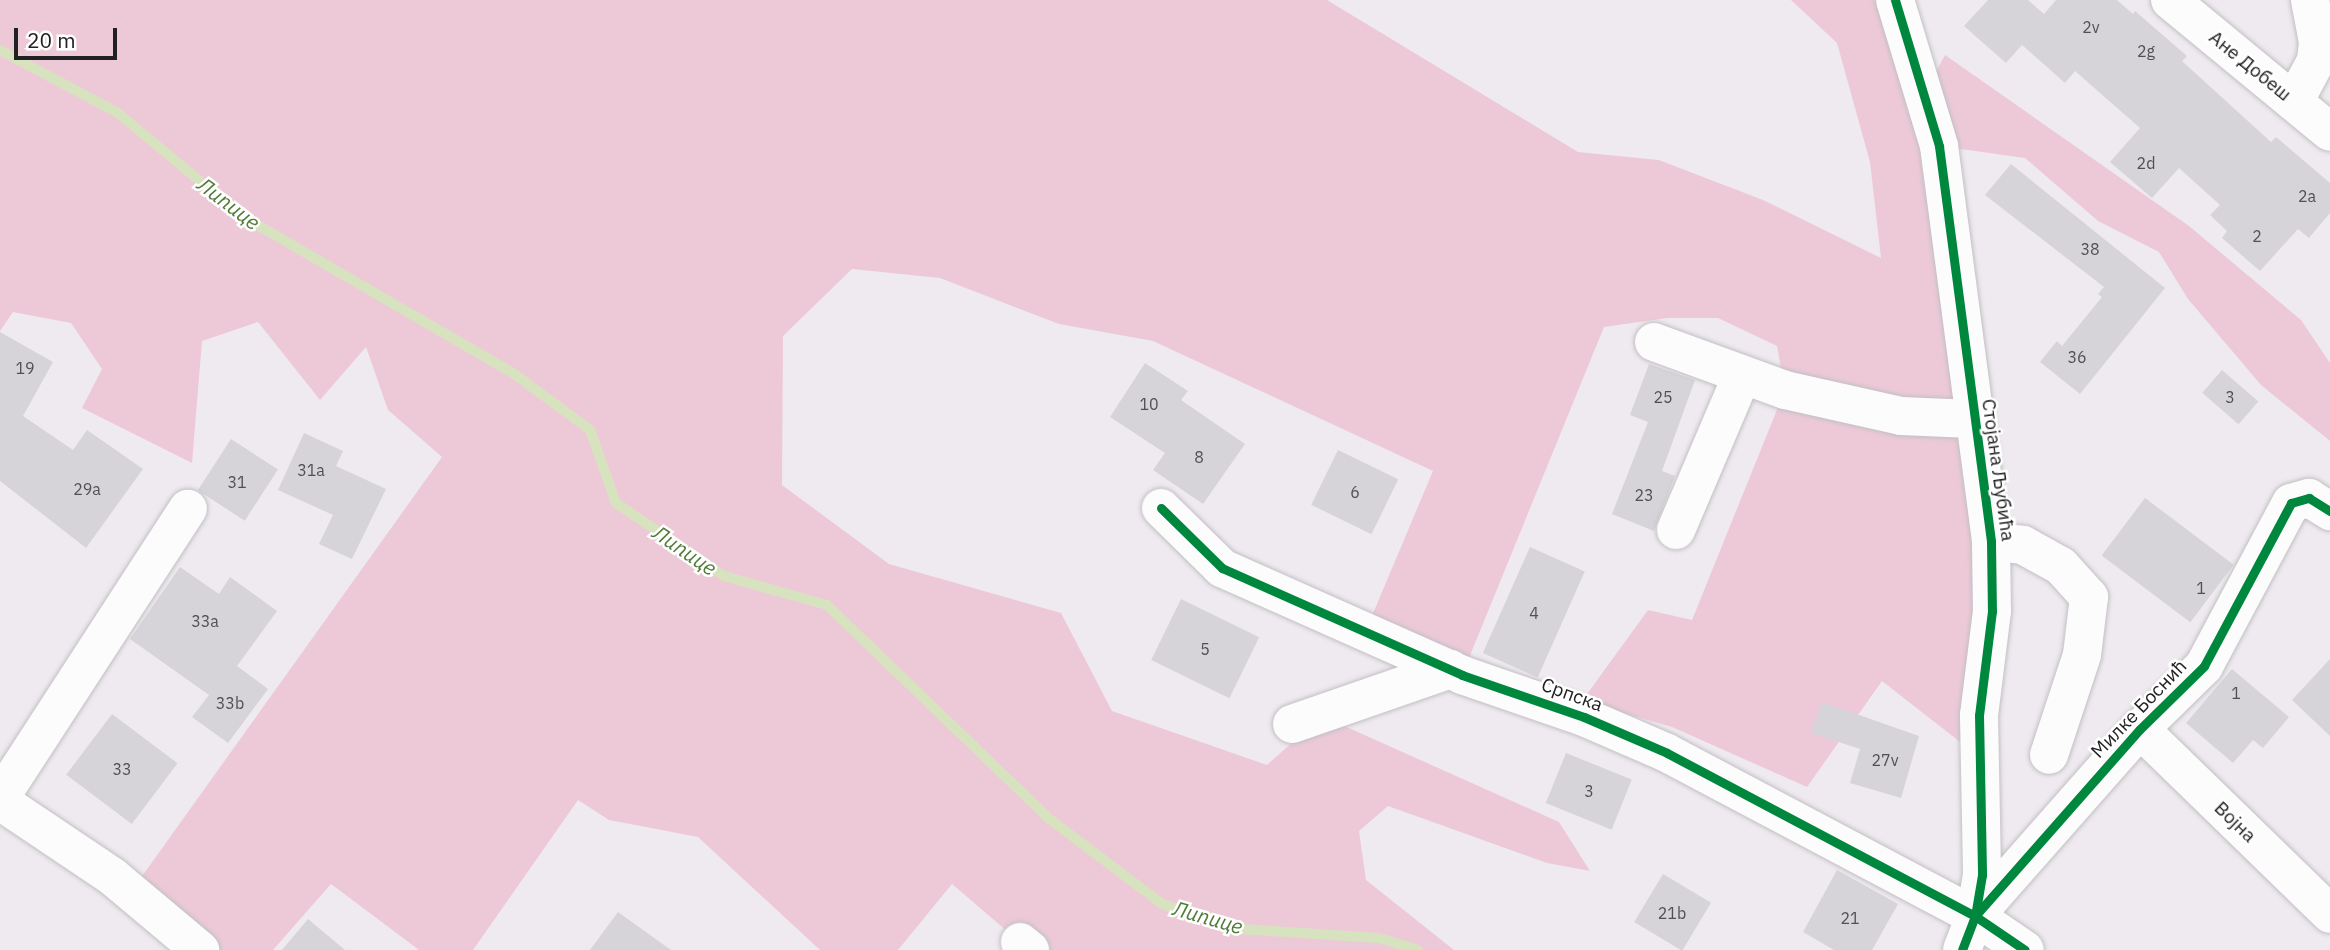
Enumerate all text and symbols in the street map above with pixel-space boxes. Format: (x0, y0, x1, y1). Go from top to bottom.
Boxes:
scale bar (18, 14, 121, 58)
house number: 2v (2082, 17, 2100, 37)
text: 20 m (27, 26, 76, 54)
street label: Ане Добеш (2204, 26, 2296, 106)
house number: 2g (2137, 41, 2155, 61)
house number: 2d (2137, 153, 2155, 173)
water label: Липице (193, 171, 265, 235)
house number: 2a (2298, 186, 2316, 206)
house number: 2 (2252, 226, 2262, 246)
house number: 38 (2080, 239, 2100, 259)
house number: 36 (2067, 347, 2087, 367)
house number: 19 (15, 358, 35, 378)
house number: 25 (1653, 387, 1673, 407)
house number: 3 (2225, 387, 2235, 407)
house number: 10 (1139, 394, 1159, 414)
street label: Стојана Љубића (1977, 397, 2019, 543)
house number: 8 (1194, 447, 1204, 467)
house number: 31a (297, 460, 325, 480)
house number: 31 (227, 472, 247, 492)
house number: 29a (73, 479, 101, 499)
house number: 6 (1350, 482, 1360, 502)
house number: 23 (1634, 485, 1654, 505)
water label: Липице (648, 520, 722, 580)
house number: 1 (2196, 578, 2206, 598)
house number: 4 (1529, 603, 1539, 623)
house number: 33a (191, 611, 219, 631)
house number: 5 (1200, 639, 1210, 659)
street label: Милке Боснић (2086, 655, 2192, 763)
street label: Српска (1538, 673, 1606, 717)
house number: 1 (2231, 683, 2241, 703)
house number: 33b (216, 693, 244, 713)
house number: 27v (1871, 750, 1899, 770)
house number: 33 (112, 759, 132, 779)
house number: 3 (1584, 781, 1594, 801)
street label: Војна (2209, 797, 2261, 847)
water label: Липице (1170, 895, 1246, 939)
house number: 21b (1658, 903, 1686, 923)
house number: 21 (1840, 908, 1860, 928)

